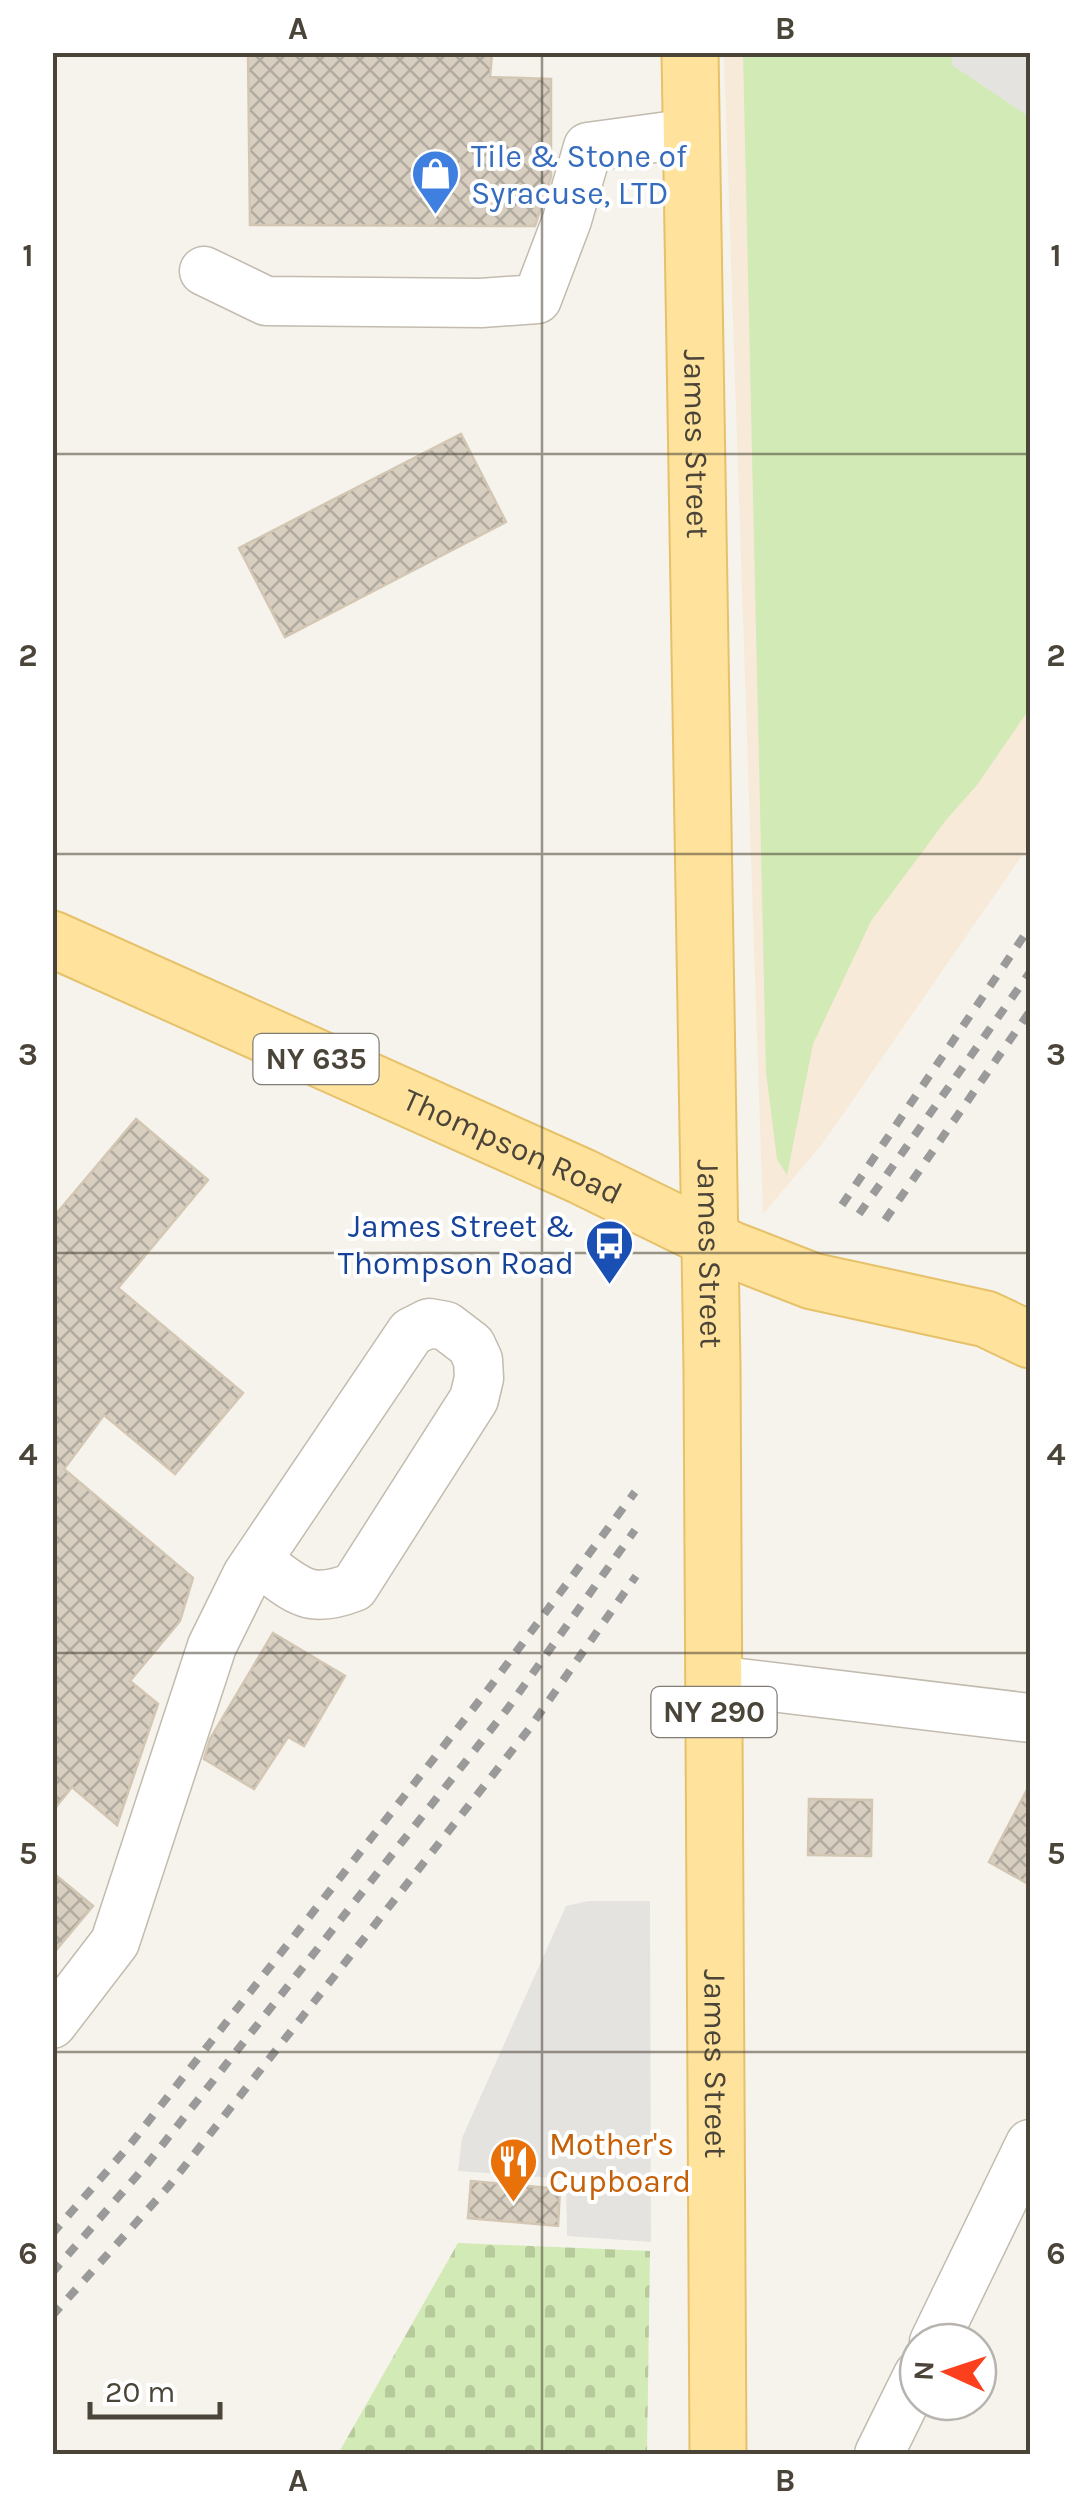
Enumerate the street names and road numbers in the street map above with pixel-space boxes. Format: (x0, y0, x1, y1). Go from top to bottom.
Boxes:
street label: James Street (676, 349, 716, 539)
road number: NY 635 (254, 1034, 378, 1084)
street label: Thompson Road (397, 1081, 628, 1212)
street label: James Street (690, 1159, 730, 1349)
road number: NY 290 (652, 1687, 776, 1737)
street label: James Street (696, 1969, 734, 2159)

